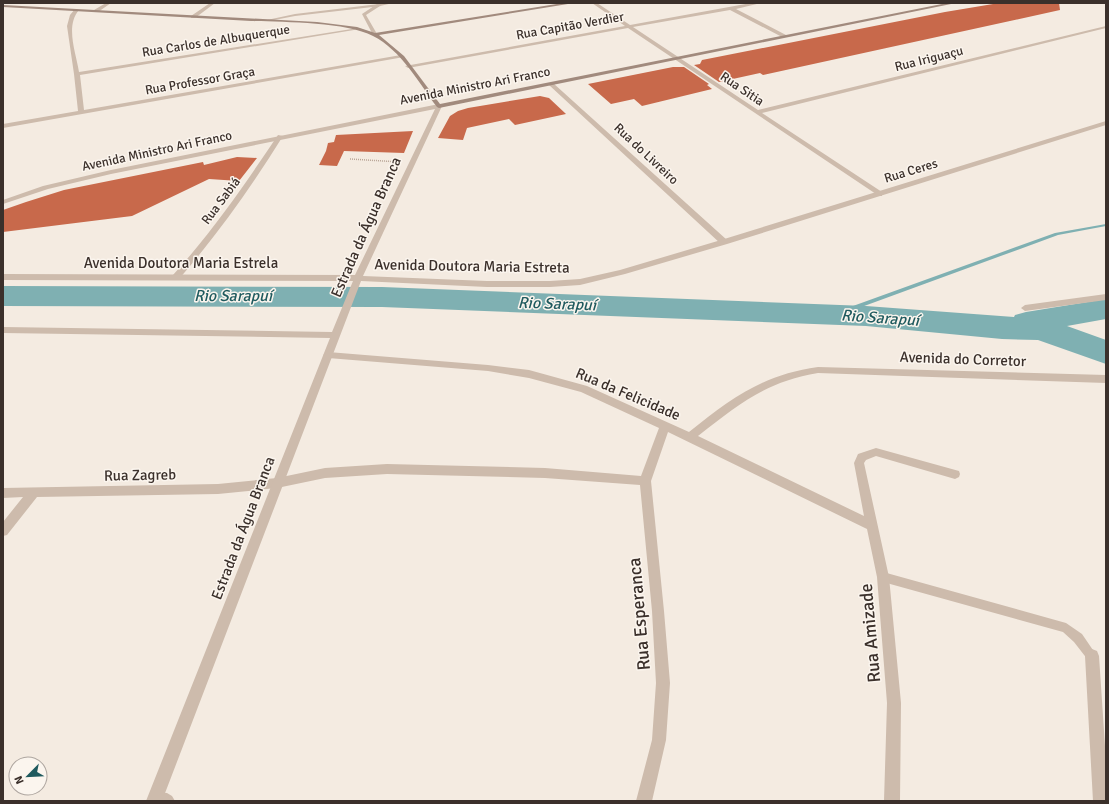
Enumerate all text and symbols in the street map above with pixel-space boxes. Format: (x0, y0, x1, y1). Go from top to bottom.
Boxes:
street label: Rua Capitão Verdier (515, 9, 625, 43)
street label: Rua Carlos de Albuquerque (141, 21, 291, 61)
street label: Rua Iriguaçu (893, 43, 965, 75)
street label: Rua Professor Graça (144, 63, 256, 99)
street label: Avenida Ministro Ari Franco (398, 64, 552, 108)
street label: Rua Sitia (717, 69, 767, 109)
street label: Rua do Livreiro (610, 120, 682, 188)
street label: Avenida Ministro Ari Franco (81, 127, 234, 175)
street label: Estrada da Água Branca (326, 154, 405, 300)
street label: Rua Ceres (882, 155, 940, 187)
street label: Rua Sabiá (198, 174, 244, 228)
street label: Avenida Doutora Maria Estrela (84, 254, 278, 272)
street label: Avenida Doutora Maria Estreta (374, 255, 570, 277)
water label: Rio Sarapuí (194, 286, 275, 306)
water label: Rio Sarapuí (518, 293, 599, 315)
water label: Rio Sarapuí (840, 305, 922, 331)
street label: Avenida do Corretor (899, 348, 1027, 370)
street label: Rua da Felicidade (573, 364, 683, 424)
street label: Estrada da Água Branca (206, 454, 279, 602)
street label: Rua Zagreb (104, 465, 176, 485)
street label: Rua Esperanca (623, 557, 655, 671)
street label: Rua Amizade (855, 583, 885, 683)
north arrow (8, 756, 48, 796)
text: N (12, 774, 27, 786)

